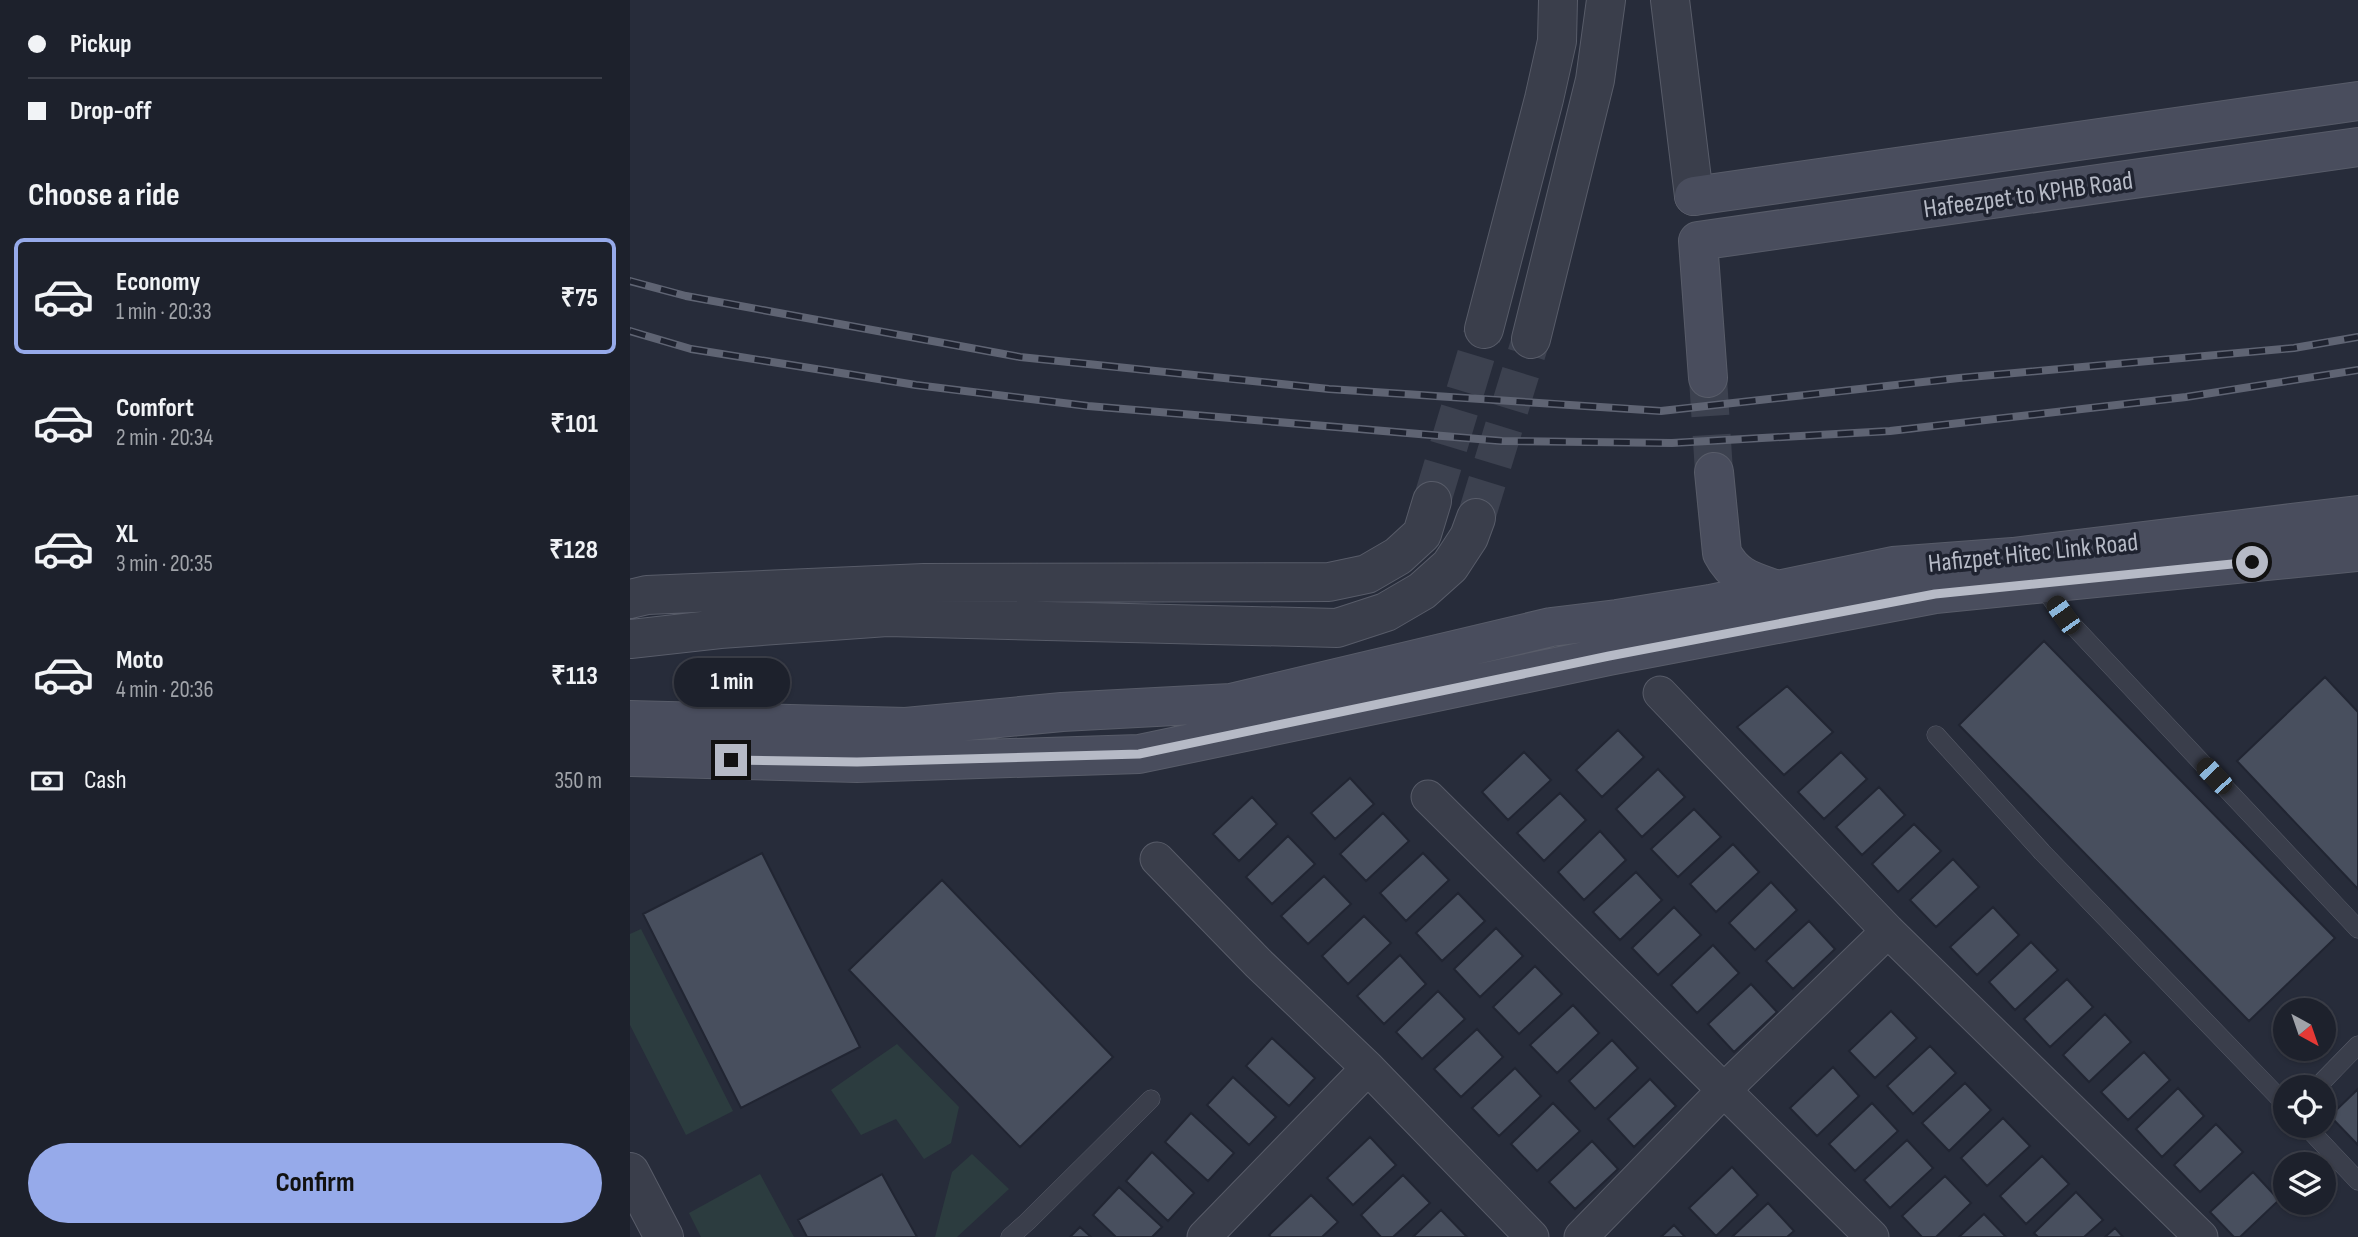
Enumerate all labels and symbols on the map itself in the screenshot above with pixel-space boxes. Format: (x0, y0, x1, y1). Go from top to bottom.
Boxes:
street label: Hafeezpet to KPHB Road (1922, 165, 2135, 226)
street label: Hafizpet Hitec Link Road (1927, 527, 2140, 580)
route start (2236, 546, 2268, 578)
car (2043, 592, 2084, 638)
callout: 1 min (673, 658, 789, 708)
route end (715, 744, 747, 776)
car (2192, 753, 2237, 799)
north arrow (2273, 998, 2336, 1060)

